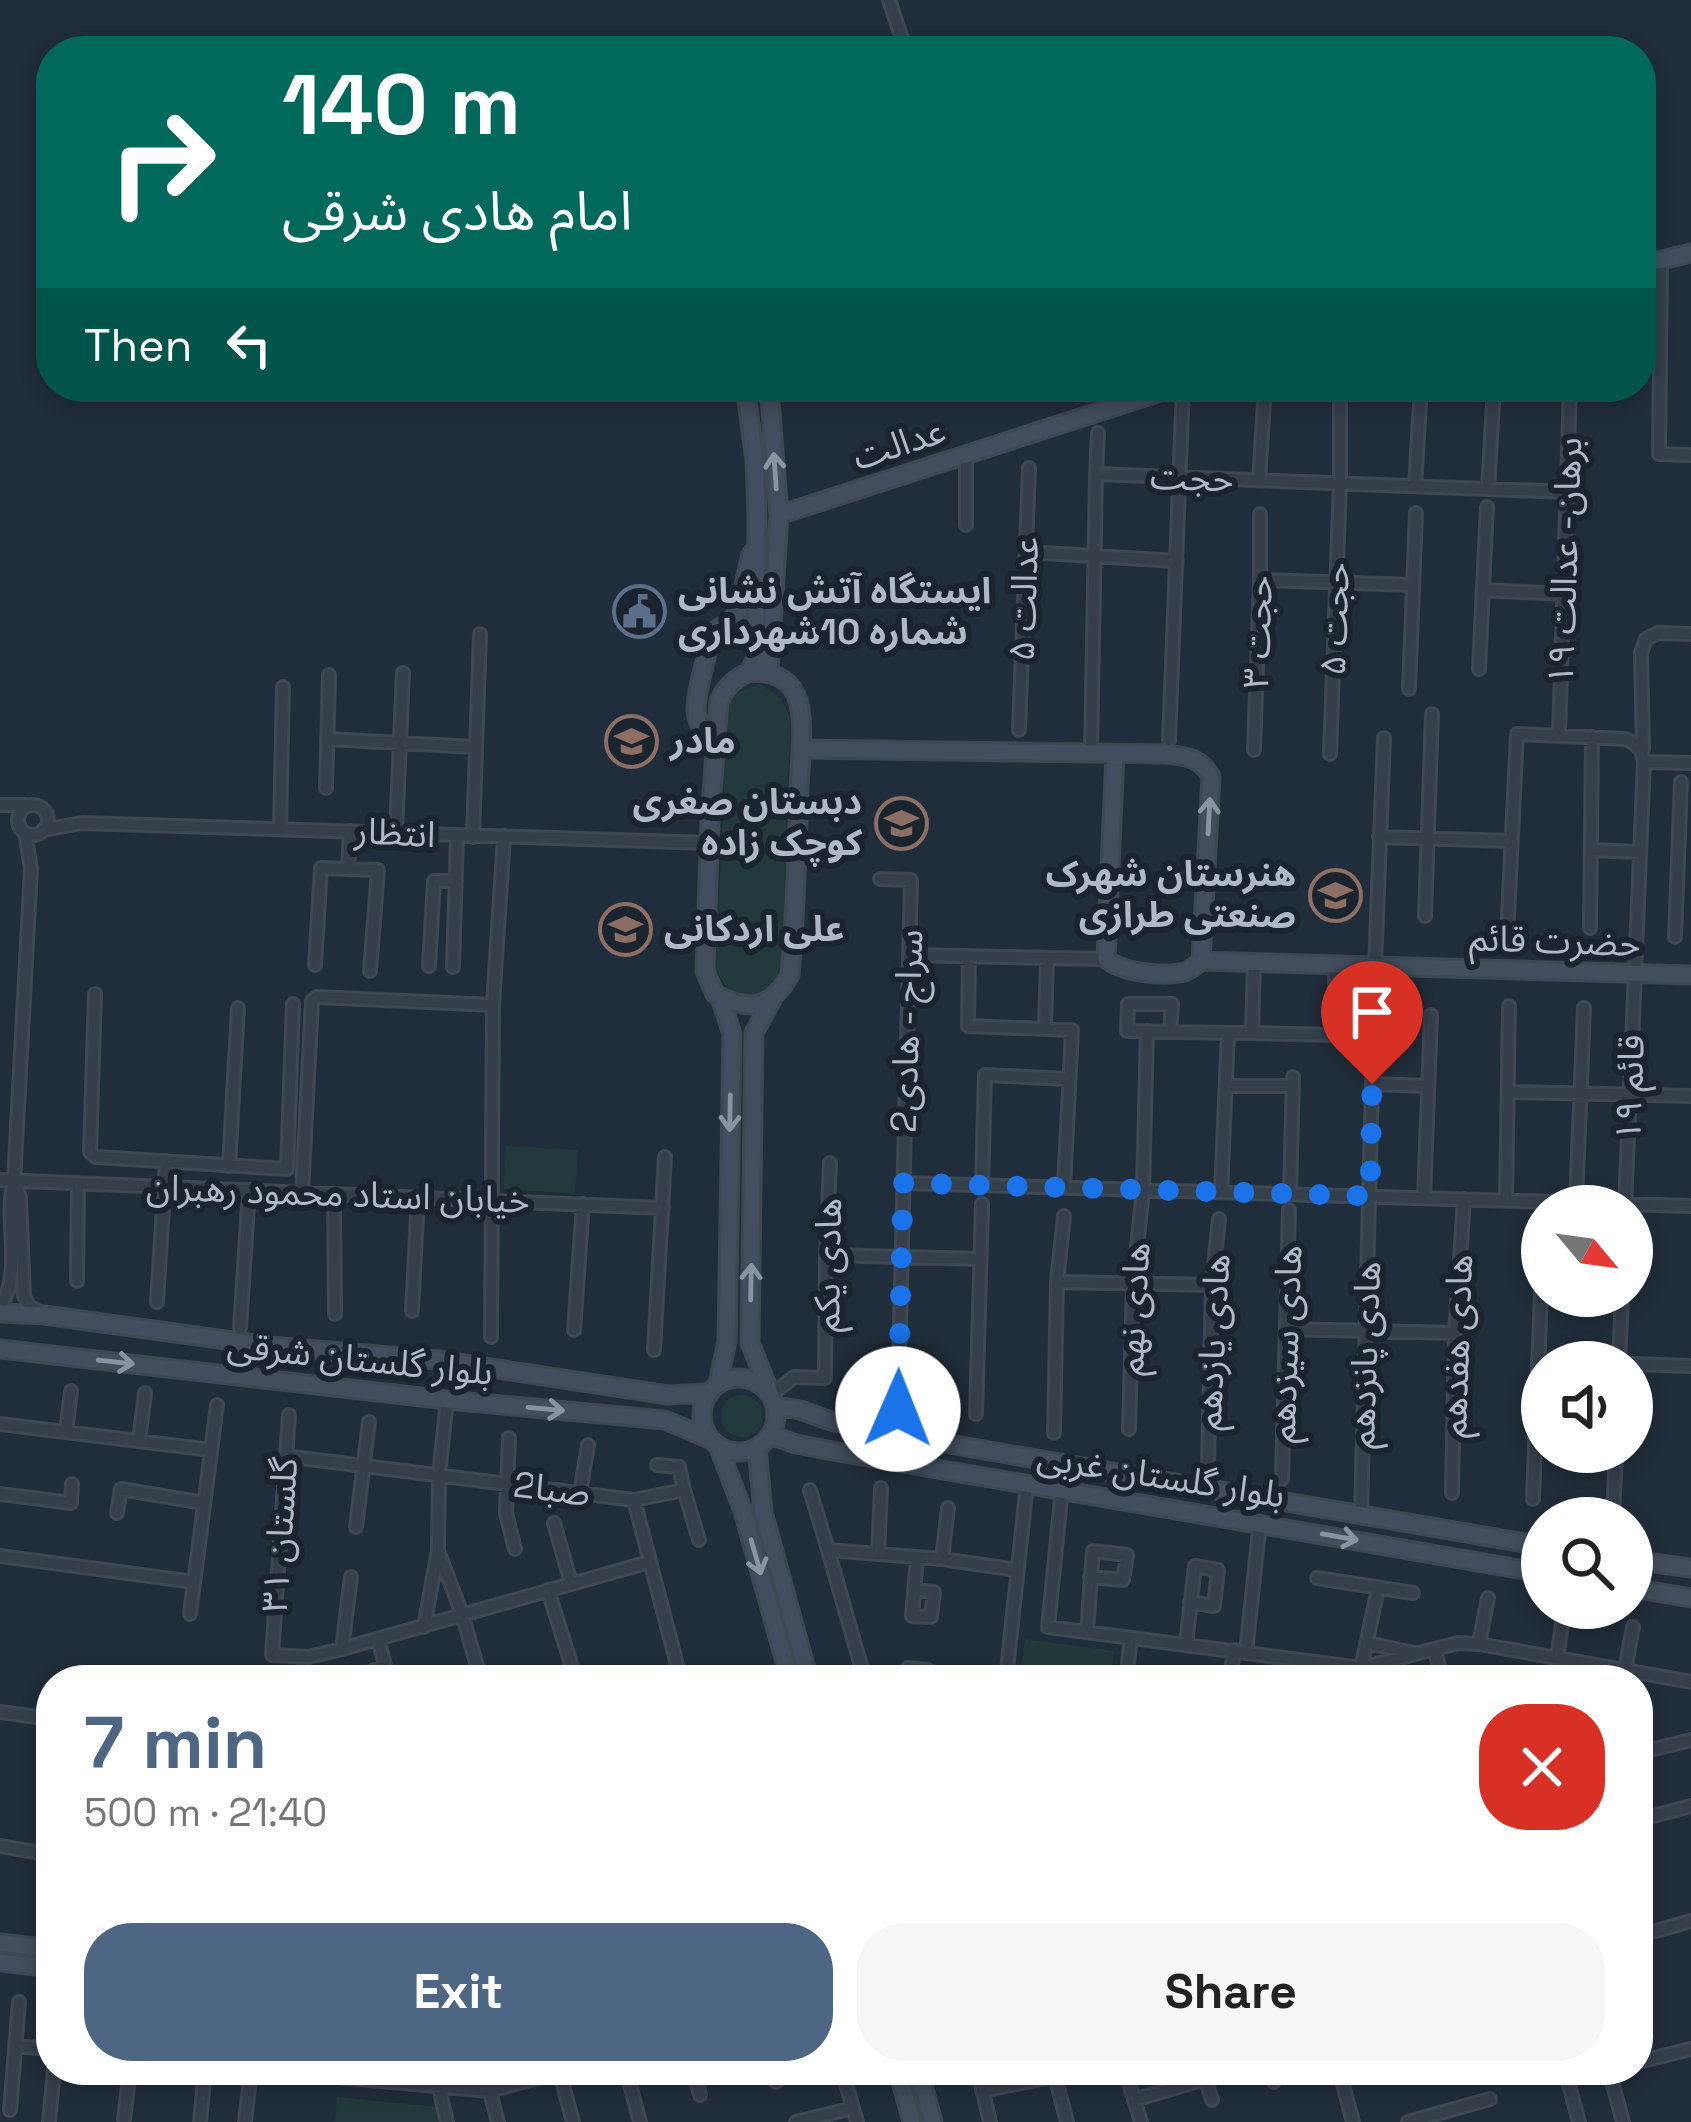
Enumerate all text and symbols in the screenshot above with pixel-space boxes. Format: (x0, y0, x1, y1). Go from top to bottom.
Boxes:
text: 140 m (282, 51, 521, 159)
icon: right (84, 84, 240, 240)
text: امام هادی شرقی (282, 177, 632, 246)
icon: left (216, 312, 282, 378)
text: Then (84, 317, 192, 374)
street label: عدالت (847, 408, 951, 480)
street label: برهان- عدالت ۱۹ (1538, 436, 1592, 686)
one-way arrow (764, 452, 787, 491)
street label: حجت (1149, 454, 1235, 502)
street label: عدالت ۵ (999, 536, 1049, 662)
street label: حجت ۵ (1310, 562, 1360, 676)
place label: ایستگاه آتش نشانی شماره 10شهرداری (678, 568, 991, 655)
street label: حجت ۳ (1233, 575, 1283, 689)
public building icon: ایستگاه آتش نشانی شماره 10شهرداری (611, 584, 667, 640)
school or university icon: مادر (603, 713, 659, 769)
place label: مادر (668, 718, 736, 764)
place label: دبستان صغری کوچک زاده (633, 779, 863, 867)
school or university icon: دبستان صغری کوچک زاده (873, 795, 929, 851)
one-way arrow (1198, 797, 1221, 836)
street label: انتظار (352, 808, 437, 858)
place label: هنرستان شهرک صنعتی طرازی (1046, 851, 1296, 938)
school or university icon: هنرستان شهرک صنعتی طرازی (1307, 867, 1363, 923)
school or university icon: علی اردکانی (597, 901, 653, 957)
place label: علی اردکانی (664, 906, 844, 952)
street label: حضرت قائم (1469, 915, 1641, 971)
street label: سراج - هادی2 (880, 929, 937, 1134)
pin (1321, 961, 1423, 1084)
icon: arrive (1339, 979, 1405, 1045)
street label: قائم ۱۹ (1605, 1034, 1659, 1142)
one-way arrow (719, 1093, 742, 1132)
street label: خیابان استاد محمود رهبران (145, 1164, 531, 1224)
north arrow (1521, 1185, 1653, 1317)
map controls (1521, 1185, 1653, 1629)
street label: هادی یکم (804, 1197, 856, 1333)
street label: هادی نهم (1108, 1241, 1164, 1377)
street label: هادی سیزدهم (1260, 1244, 1316, 1444)
street label: هادی یازدهم (1185, 1253, 1245, 1431)
street label: هادی هفدهم (1431, 1254, 1487, 1439)
street label: هادی پانزدهم (1339, 1261, 1395, 1449)
one-way arrow (740, 1263, 762, 1302)
street label: بلوار گلستان شرقی (225, 1322, 495, 1396)
button: sound (1521, 1341, 1653, 1473)
position arrow (835, 1346, 961, 1472)
one-way arrow (96, 1351, 135, 1373)
one-way arrow (526, 1398, 565, 1421)
street label: بلوار گلستان غربی (1034, 1434, 1288, 1518)
street label: گلستان ۳۱ (252, 1455, 308, 1614)
street label: صبا2 (511, 1461, 593, 1517)
button: search (1521, 1497, 1653, 1629)
one-way arrow (1320, 1527, 1359, 1549)
one-way arrow (746, 1537, 768, 1575)
text: 7 min (84, 1697, 267, 1789)
button: close (1479, 1704, 1605, 1830)
text: 500 m · 21:40 (84, 1788, 327, 1837)
button: Exit (84, 1923, 833, 2061)
button: Share (857, 1923, 1605, 2061)

